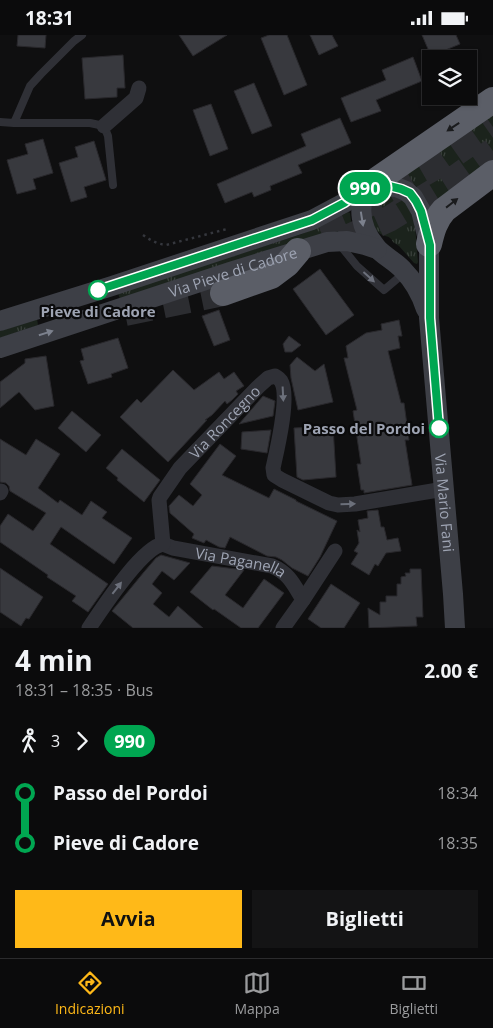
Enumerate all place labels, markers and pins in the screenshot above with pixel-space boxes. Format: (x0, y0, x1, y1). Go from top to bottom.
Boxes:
marker: Pieve di Cadore (88, 280, 108, 300)
place label: Pieve di Cadore (40, 301, 156, 321)
place label: Passo del Pordoi (303, 418, 425, 438)
marker: Passo del Pordoi (429, 418, 449, 438)

